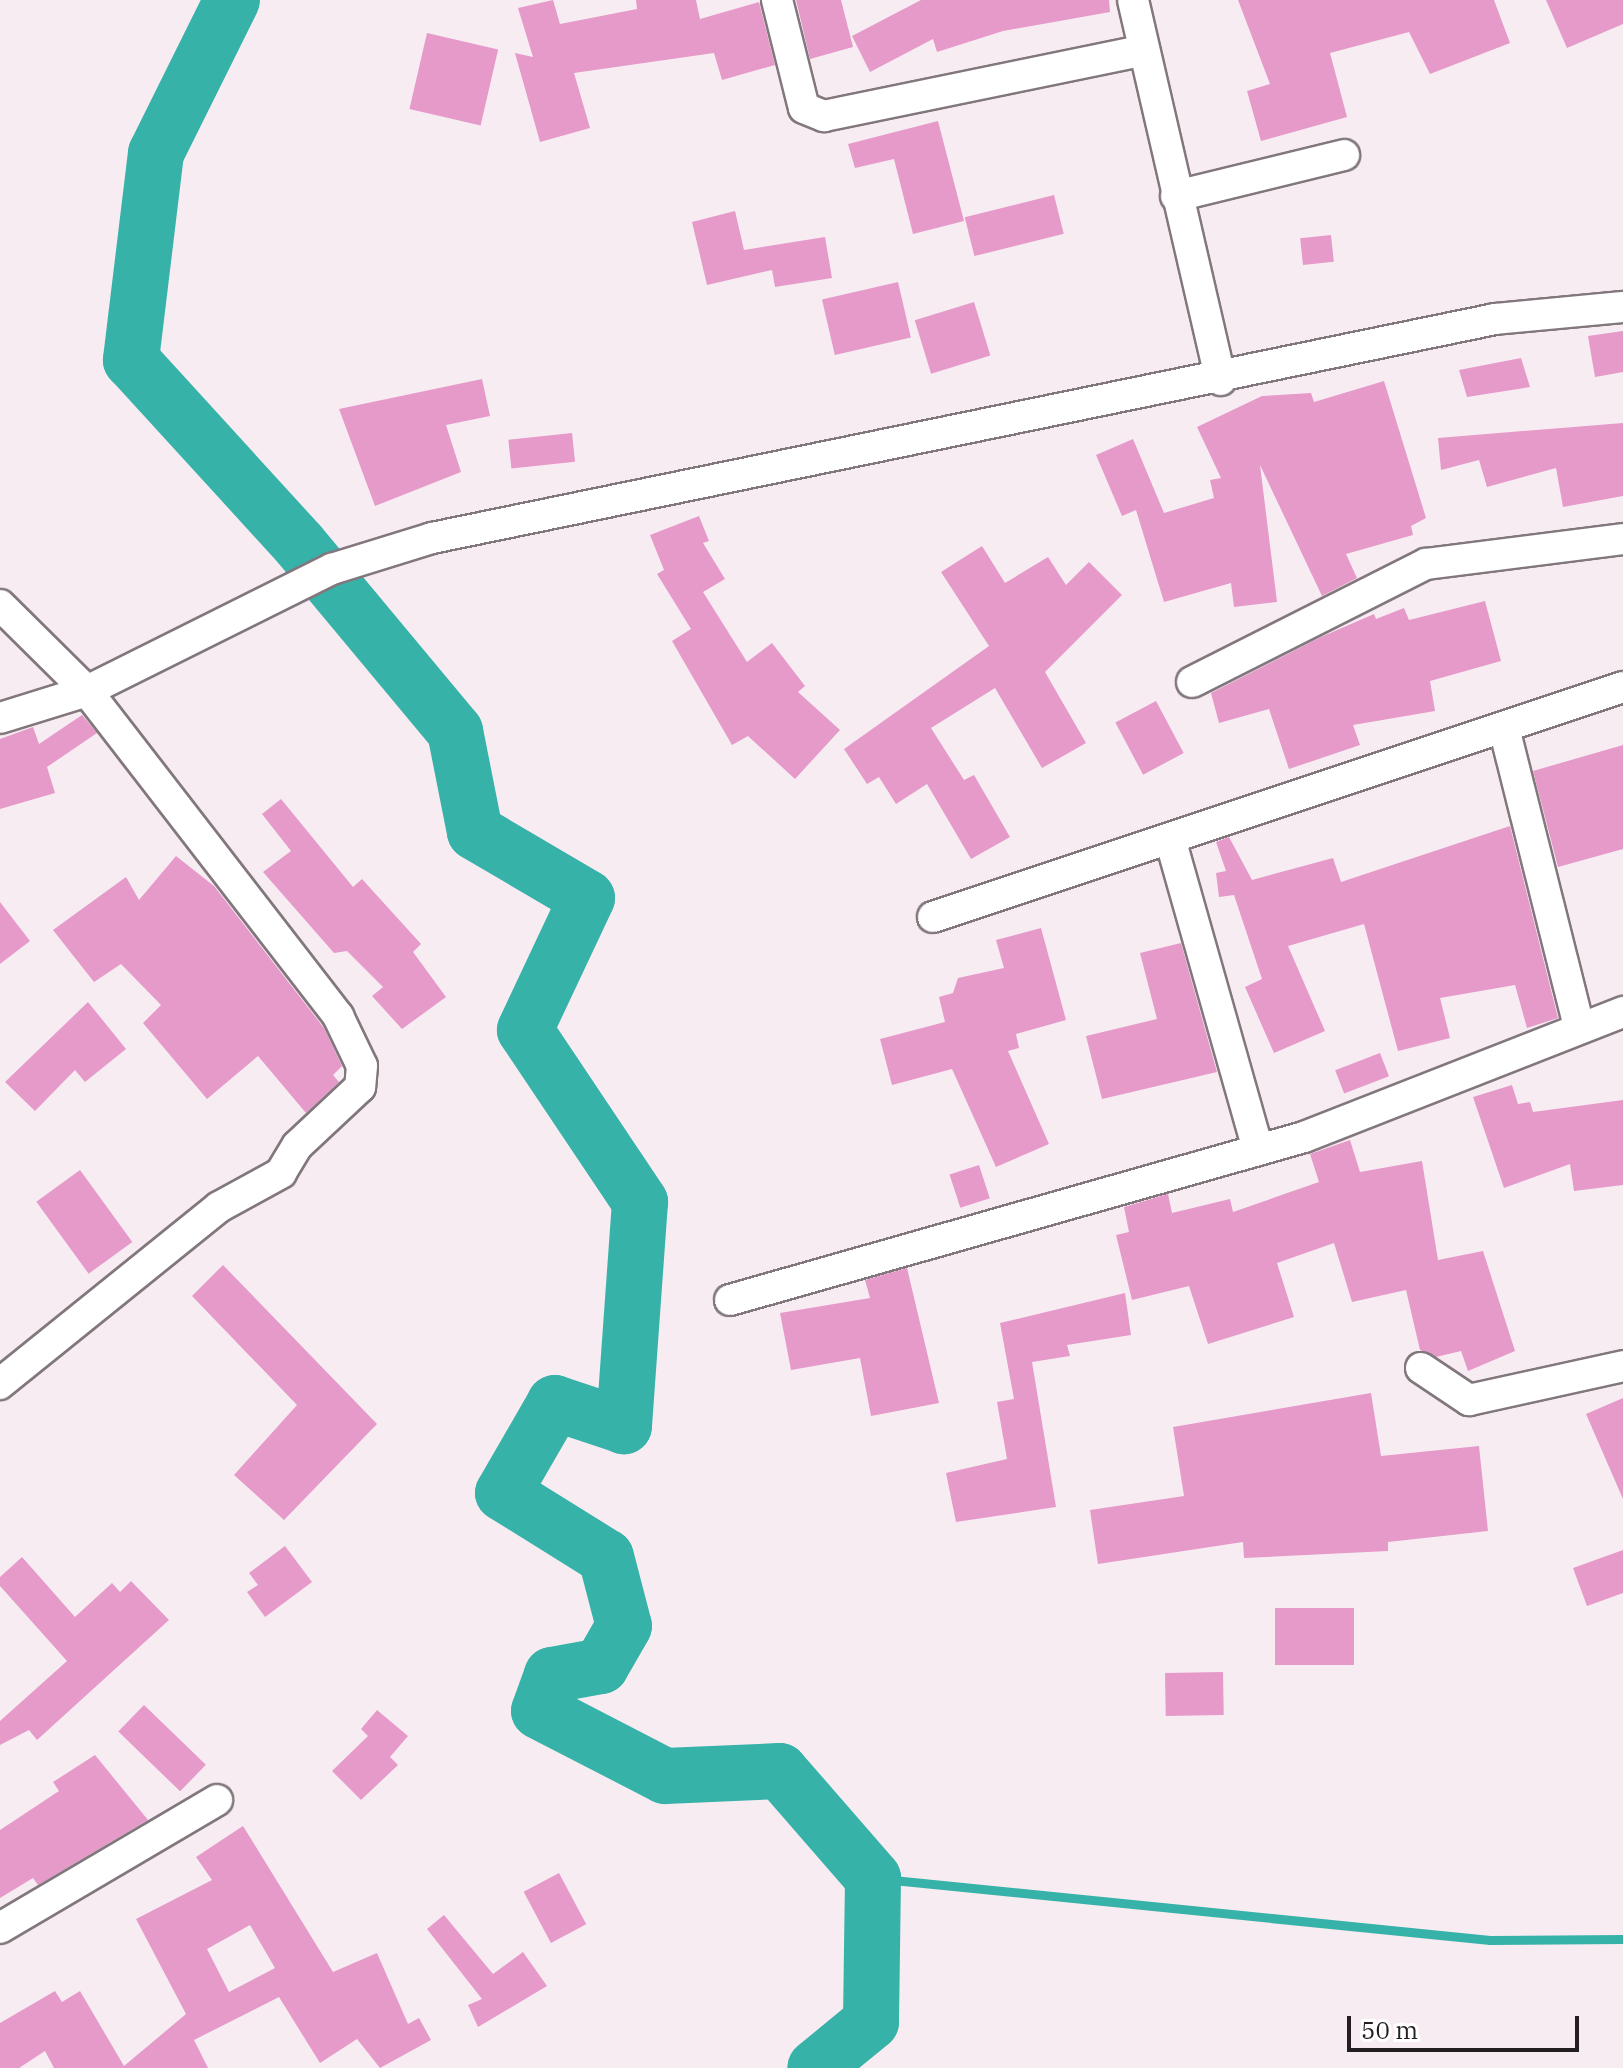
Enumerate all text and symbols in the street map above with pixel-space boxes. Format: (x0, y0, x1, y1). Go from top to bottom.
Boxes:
scale bar (1351, 2000, 1583, 2050)
text: 50 m (1361, 2014, 1418, 2046)

